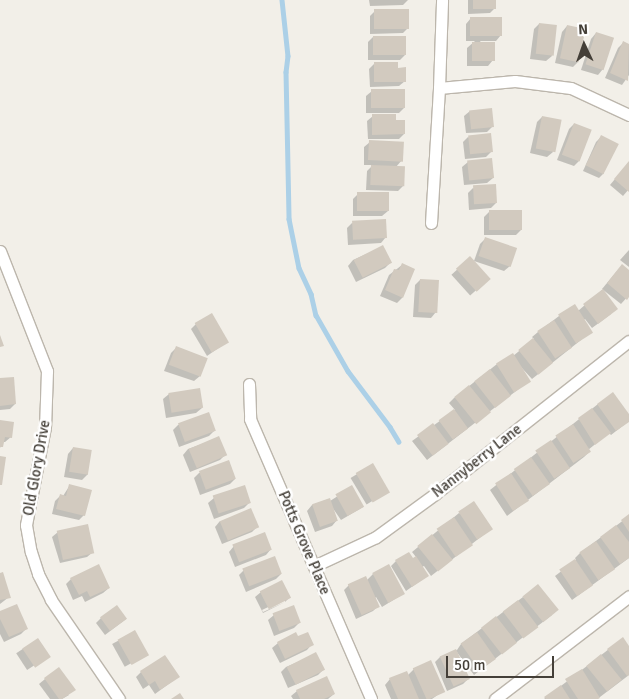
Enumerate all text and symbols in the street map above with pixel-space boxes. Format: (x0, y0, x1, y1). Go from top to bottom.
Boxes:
north arrow (559, 20, 609, 70)
text: N (578, 21, 589, 38)
street label: Old Glory Drive (20, 419, 54, 517)
street label: Nannyberry Lane (428, 420, 526, 502)
street label: Potts Grove Place (274, 488, 334, 598)
scale bar (449, 646, 556, 678)
text: 50 m (454, 656, 485, 674)

